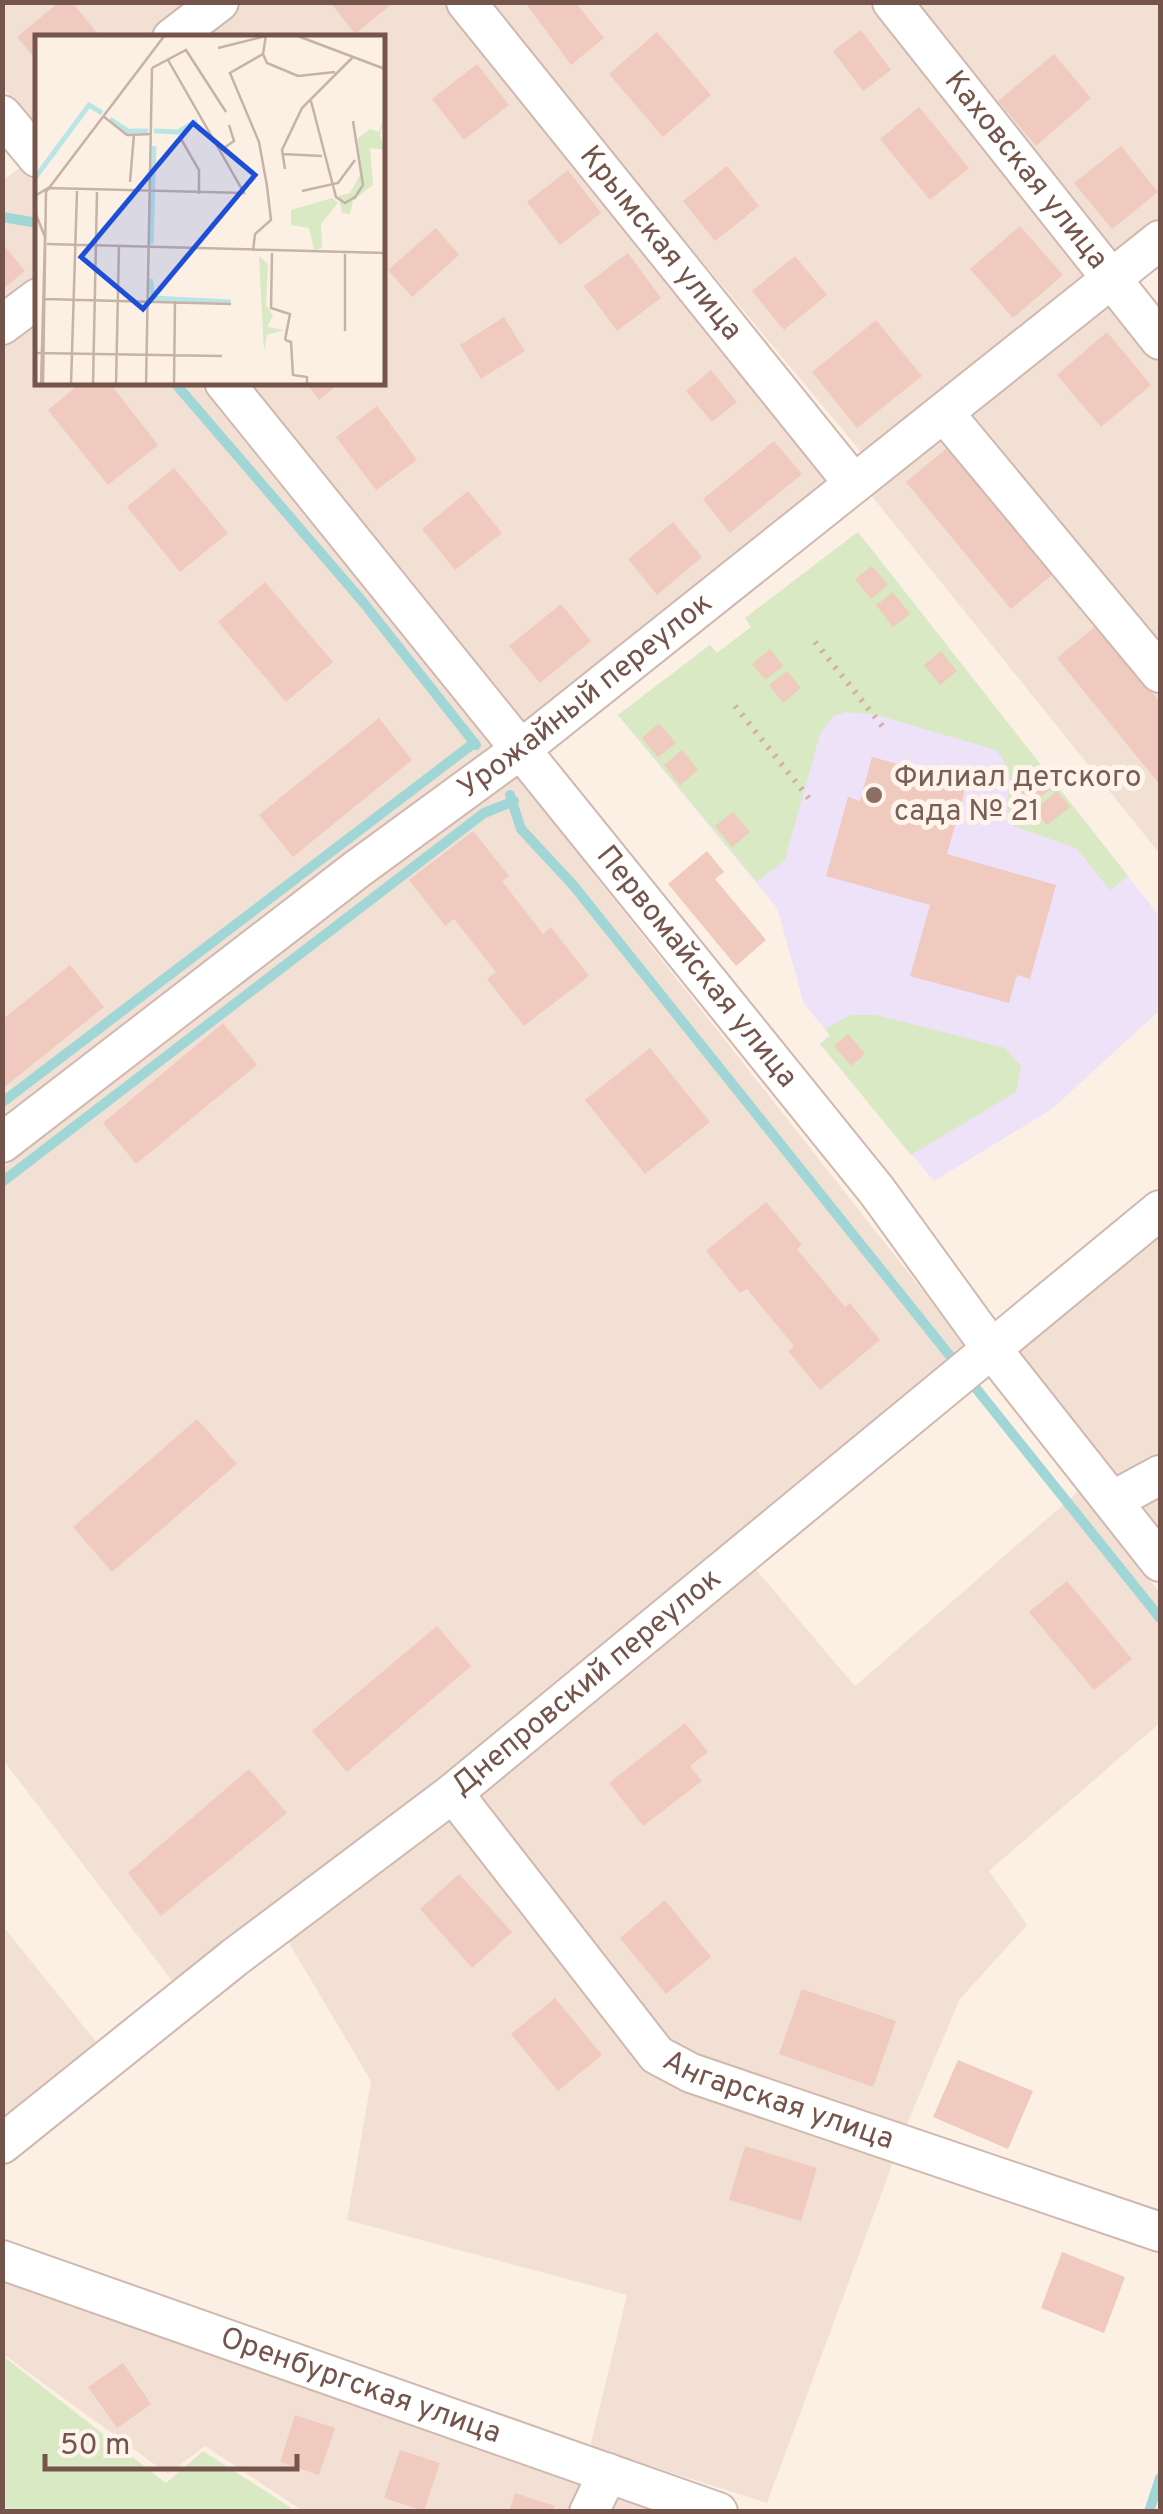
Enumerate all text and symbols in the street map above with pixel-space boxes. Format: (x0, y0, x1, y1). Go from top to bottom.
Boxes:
inset map (35, 35, 385, 385)
street label: Каховская улица (936, 64, 1116, 277)
street label: Крымская улица (571, 139, 750, 348)
street label: Урожайный переулок (451, 585, 720, 807)
place label: Филиал детского сада № 21 (894, 760, 1141, 831)
marker: Филиал детского сада № 21 (863, 784, 885, 806)
street label: Первомайская улица (588, 839, 805, 1096)
street label: Днепровский переулок (444, 1561, 729, 1805)
street label: Ангарская улица (656, 2043, 898, 2159)
street label: Оренбургская улица (215, 2320, 506, 2453)
scale bar (45, 2409, 298, 2471)
text: 50 m (60, 2428, 130, 2465)

